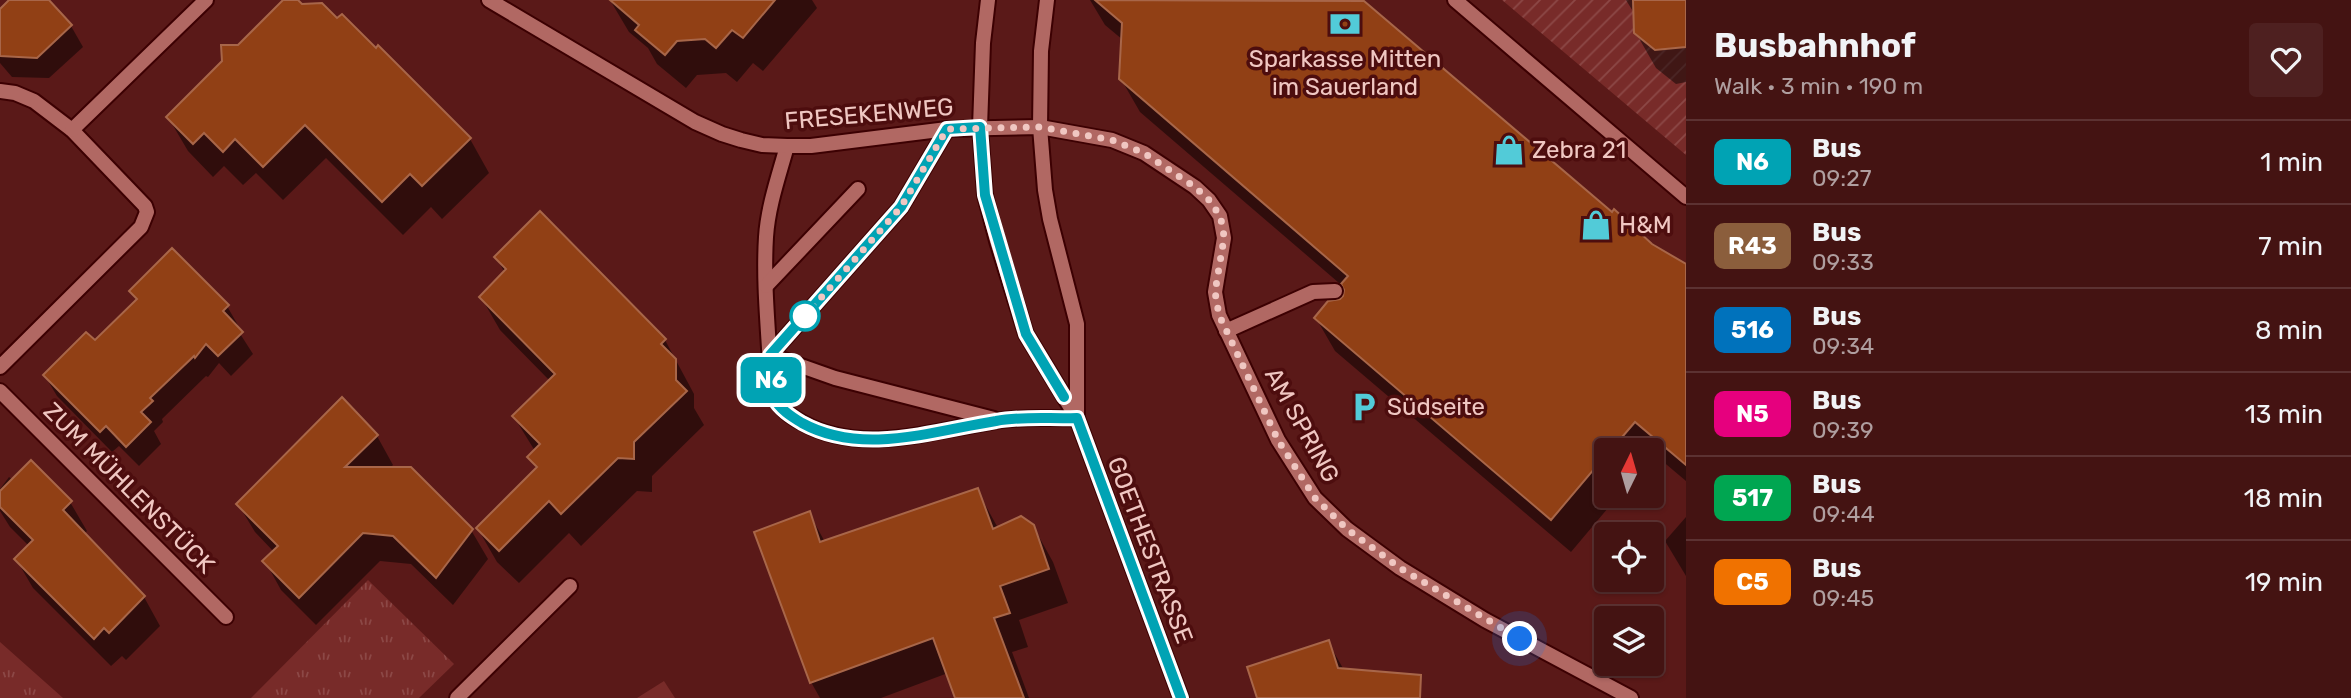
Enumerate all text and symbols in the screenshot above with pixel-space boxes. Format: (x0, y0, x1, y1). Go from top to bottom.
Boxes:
bank icon: Sparkasse Mitten im Sauerland (1328, 7, 1362, 41)
button: heart (2249, 23, 2323, 97)
text: Busbahnhof (1714, 26, 1916, 65)
place label: Sparkasse Mitten im Sauerland (1249, 45, 1441, 101)
text: Walk · 3 min · 190 m (1714, 72, 1923, 100)
street label: FRESEKENWEG (783, 93, 955, 135)
shop icon: Zebra 21 (1492, 133, 1526, 167)
text: Bus (1812, 133, 1861, 164)
place label: Zebra 21 (1532, 136, 1626, 164)
text: 1 min (2260, 147, 2323, 178)
text: N6 (1736, 148, 1769, 176)
text: 09:27 (1812, 164, 1871, 192)
shop icon: H&M (1579, 208, 1613, 242)
place label: H&M (1619, 211, 1672, 239)
text: Bus (1812, 217, 1861, 248)
text: 7 min (2258, 231, 2323, 262)
text: R43 (1728, 232, 1777, 260)
text: 09:33 (1812, 248, 1874, 276)
unlabelled marker (790, 301, 820, 331)
text: Bus (1812, 301, 1861, 332)
text: 8 min (2255, 315, 2323, 346)
text: 516 (1731, 316, 1774, 344)
text: 09:34 (1812, 332, 1874, 360)
line badge: N6 (740, 357, 802, 403)
street label: AM SPRING (1259, 363, 1345, 487)
text: N6 (755, 366, 787, 394)
text: Bus (1812, 385, 1861, 416)
parking icon: Südseite (1347, 390, 1381, 424)
place label: Südseite (1387, 393, 1485, 421)
street label: ZUM MÜHLENSTÜCK (38, 397, 221, 580)
text: 13 min (2245, 399, 2323, 430)
text: N5 (1736, 400, 1769, 428)
text: 09:39 (1812, 416, 1874, 444)
north arrow (1594, 438, 1664, 508)
map controls (1594, 438, 1664, 676)
street label: GOETHESTRASSE (1102, 453, 1198, 647)
text: Bus (1812, 469, 1861, 500)
text: 18 min (2244, 483, 2323, 514)
text: 517 (1732, 484, 1773, 512)
text: 09:44 (1812, 500, 1875, 528)
button: locate (1594, 522, 1664, 592)
text: Bus (1812, 553, 1861, 584)
text: 19 min (2245, 567, 2323, 598)
text: C5 (1736, 568, 1769, 596)
text: 09:45 (1812, 584, 1874, 612)
button: layers (1594, 606, 1664, 676)
your location (1502, 621, 1537, 656)

